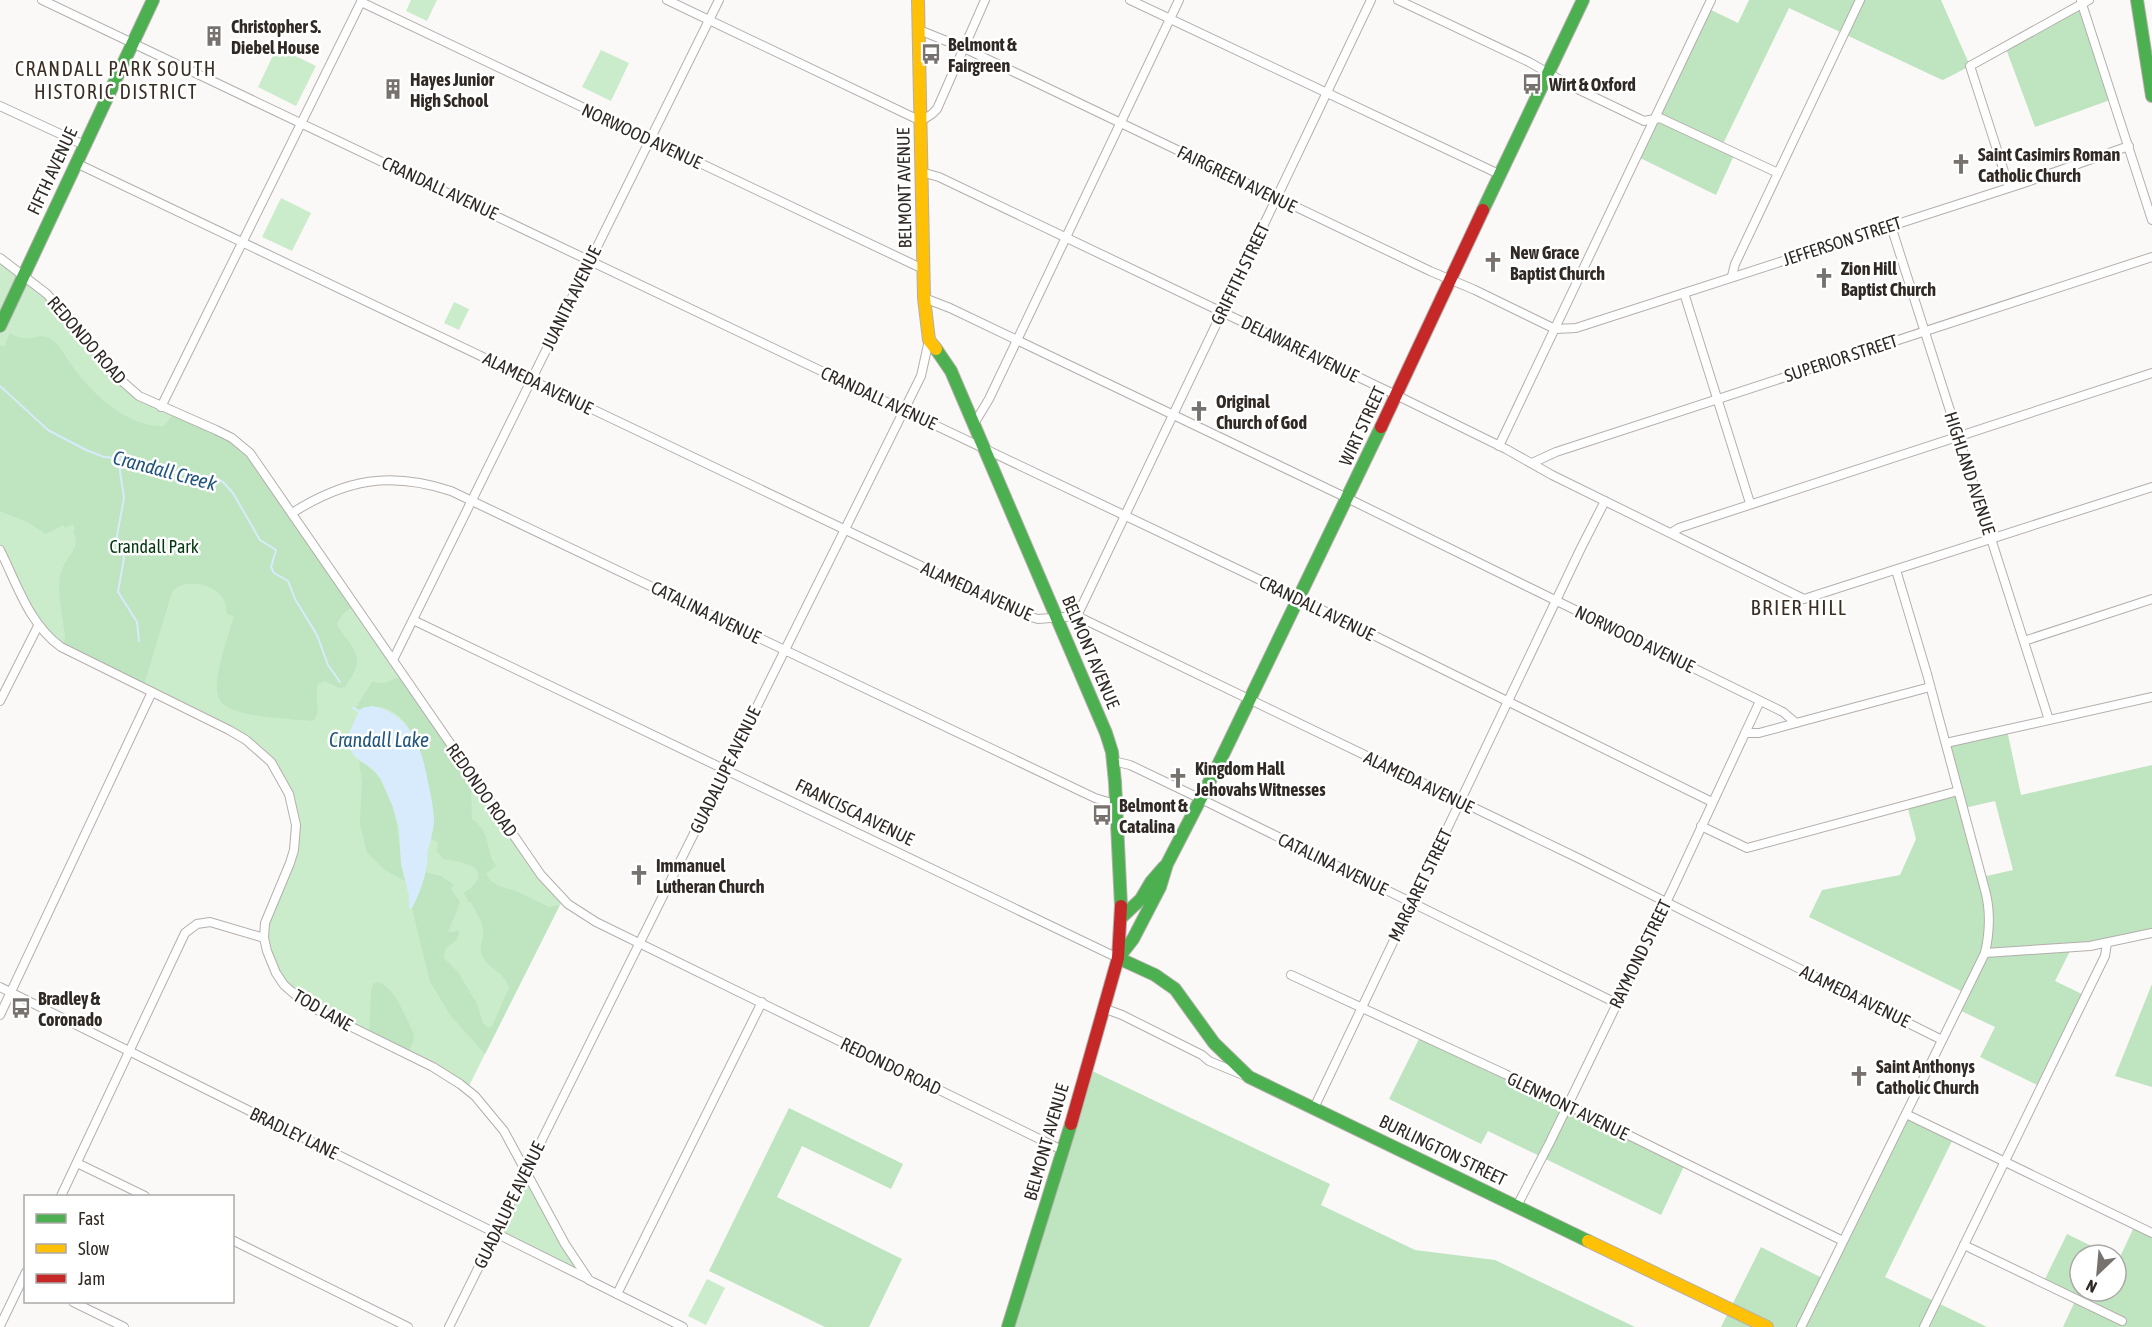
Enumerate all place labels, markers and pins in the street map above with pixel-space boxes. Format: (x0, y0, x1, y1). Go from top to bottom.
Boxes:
place label: Christopher S. Diebel House (231, 16, 321, 58)
building icon: Christopher S. Diebel House (202, 24, 226, 48)
place label: Belmont & Fairgreen (948, 34, 1017, 76)
bus stop icon: Belmont & Fairgreen (919, 42, 943, 66)
place label: Hayes Junior High School (410, 69, 495, 111)
bus stop icon: Wirt & Oxford (1520, 72, 1544, 96)
place label: Wirt & Oxford (1548, 74, 1636, 95)
building icon: Hayes Junior High School (381, 77, 405, 101)
place label: Saint Casimirs Roman Catholic Church (1978, 144, 2120, 186)
church icon: Saint Casimirs Roman Catholic Church (1949, 152, 1973, 176)
place label: New Grace Baptist Church (1510, 242, 1605, 284)
church icon: New Grace Baptist Church (1481, 250, 1505, 274)
place label: Zion Hill Baptist Church (1841, 258, 1936, 300)
church icon: Zion Hill Baptist Church (1812, 266, 1836, 290)
place label: Original Church of God (1216, 391, 1307, 433)
church icon: Original Church of God (1187, 399, 1211, 423)
place label: Kingdom Hall Jehovahs Witnesses (1194, 758, 1326, 800)
church icon: Kingdom Hall Jehovahs Witnesses (1166, 766, 1190, 790)
place label: Belmont & Catalina (1119, 795, 1188, 837)
bus stop icon: Belmont & Catalina (1090, 803, 1114, 827)
place label: Immanuel Lutheran Church (656, 855, 765, 897)
church icon: Immanuel Lutheran Church (627, 863, 651, 887)
place label: Bradley & Coronado (38, 988, 102, 1030)
bus stop icon: Bradley & Coronado (9, 996, 33, 1020)
place label: Saint Anthonys Catholic Church (1876, 1056, 1979, 1098)
church icon: Saint Anthonys Catholic Church (1847, 1064, 1871, 1088)

